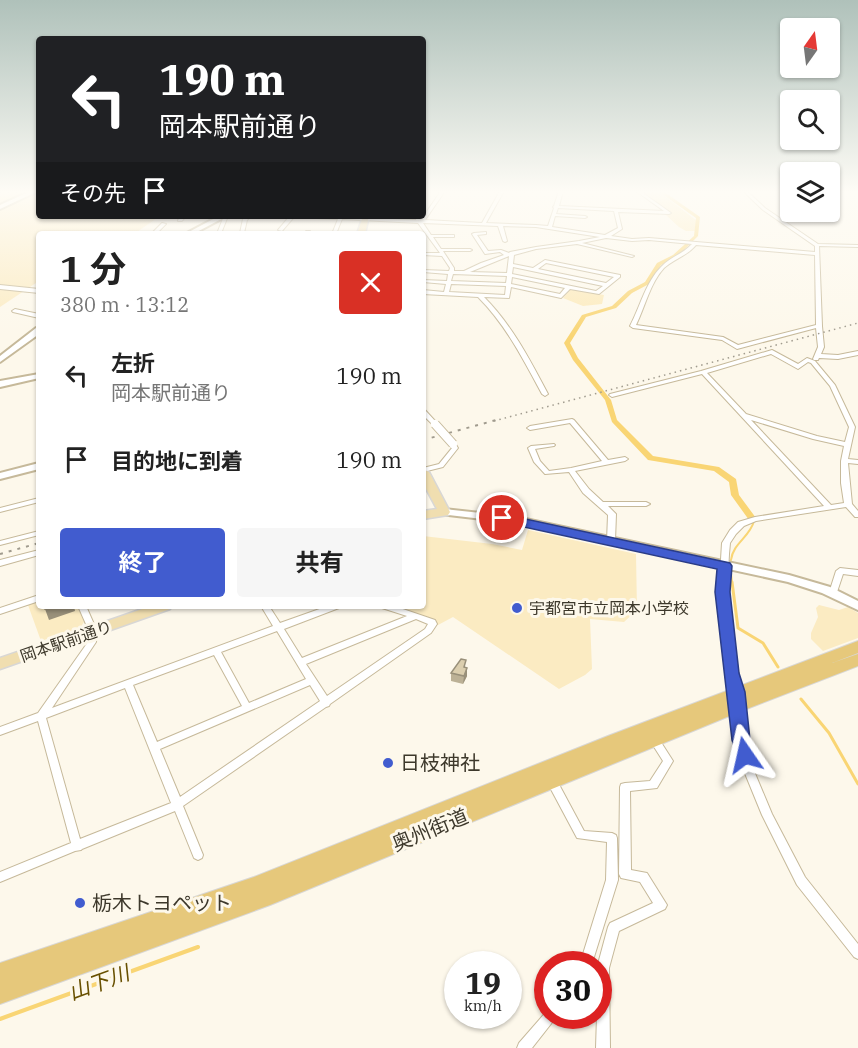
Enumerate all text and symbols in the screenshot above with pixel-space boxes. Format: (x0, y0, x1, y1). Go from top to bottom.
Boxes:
north arrow (780, 18, 840, 78)
map controls (780, 18, 840, 222)
text: 190 m (159, 52, 285, 107)
icon: left (60, 60, 138, 138)
button: search (780, 90, 840, 150)
text: 岡本駅前通り (159, 108, 321, 143)
button: layers (780, 162, 840, 222)
icon: arrive (138, 174, 171, 207)
text: その先 (60, 178, 126, 207)
text: 1 分 (60, 245, 126, 292)
button: close (339, 251, 402, 314)
text: 380 m · 13:12 (60, 291, 189, 318)
text: 左折 (111, 348, 155, 377)
icon: left (60, 359, 93, 392)
text: 190 m (336, 361, 402, 390)
text: 岡本駅前通り (111, 379, 231, 406)
icon: arrive (60, 443, 93, 476)
text: 190 m (336, 445, 402, 474)
text: 目的地に到着 (111, 446, 243, 475)
pin (476, 492, 527, 543)
icon: arrive (485, 501, 518, 534)
button: 終了 (60, 528, 225, 597)
button: 共有 (237, 528, 402, 597)
place label: 宇都宮市立岡本小学校 (529, 598, 689, 618)
marker: 宇都宮市立岡本小学校 (510, 601, 524, 615)
street label: 岡本駅前通り (17, 616, 115, 666)
position arrow (713, 723, 777, 787)
place label: 日枝神社 (400, 749, 480, 776)
marker: 日枝神社 (381, 756, 395, 770)
street label: 奥州街道 (388, 802, 472, 857)
place label: 栃木トヨペット (92, 889, 232, 916)
marker: 栃木トヨペット (73, 896, 87, 910)
speed limit sign: 30 (534, 951, 612, 1029)
water label: 山下川 (64, 957, 135, 1006)
text: 19 (465, 963, 501, 1002)
text: km/h (464, 996, 502, 1015)

